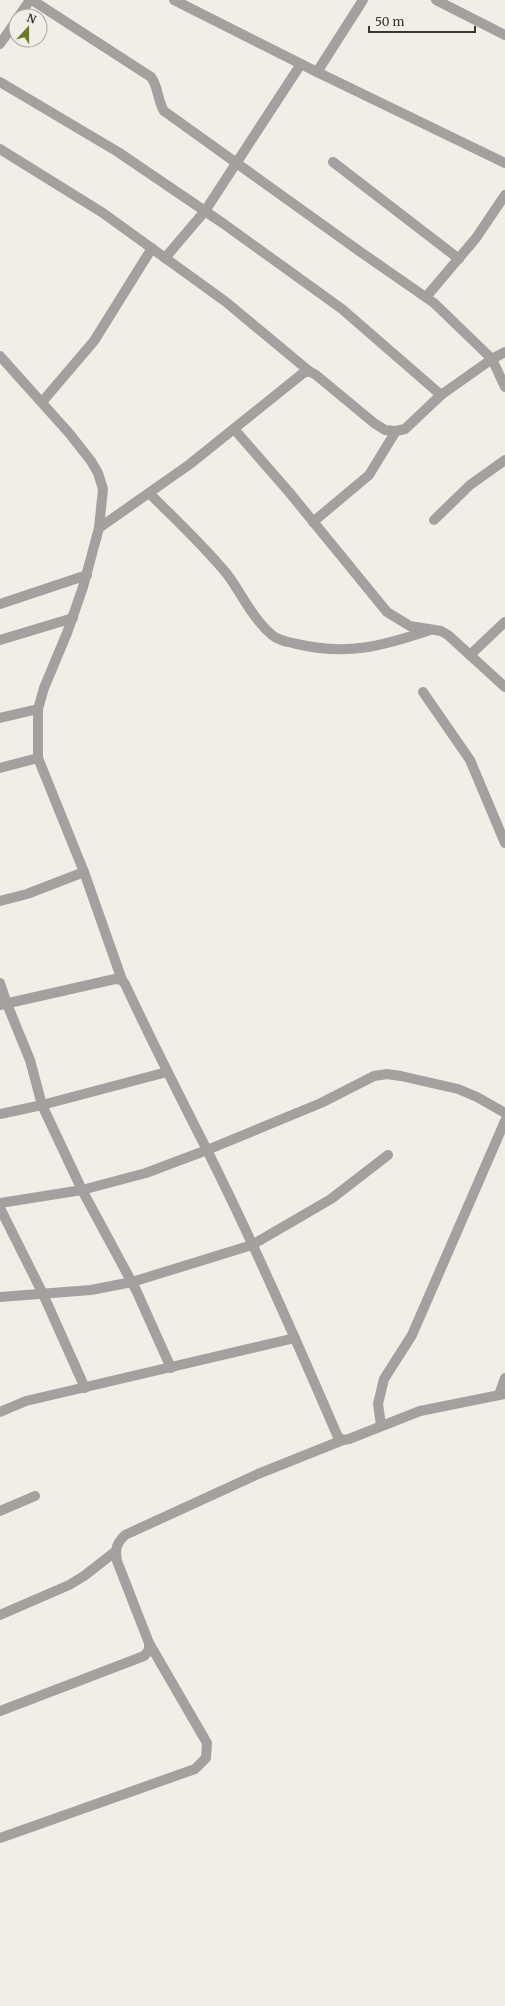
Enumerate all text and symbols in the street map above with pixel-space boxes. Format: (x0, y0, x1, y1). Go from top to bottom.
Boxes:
north arrow (8, 8, 48, 48)
scale bar (369, 8, 475, 34)
text: N (25, 11, 38, 27)
text: 50 m (375, 14, 404, 29)

